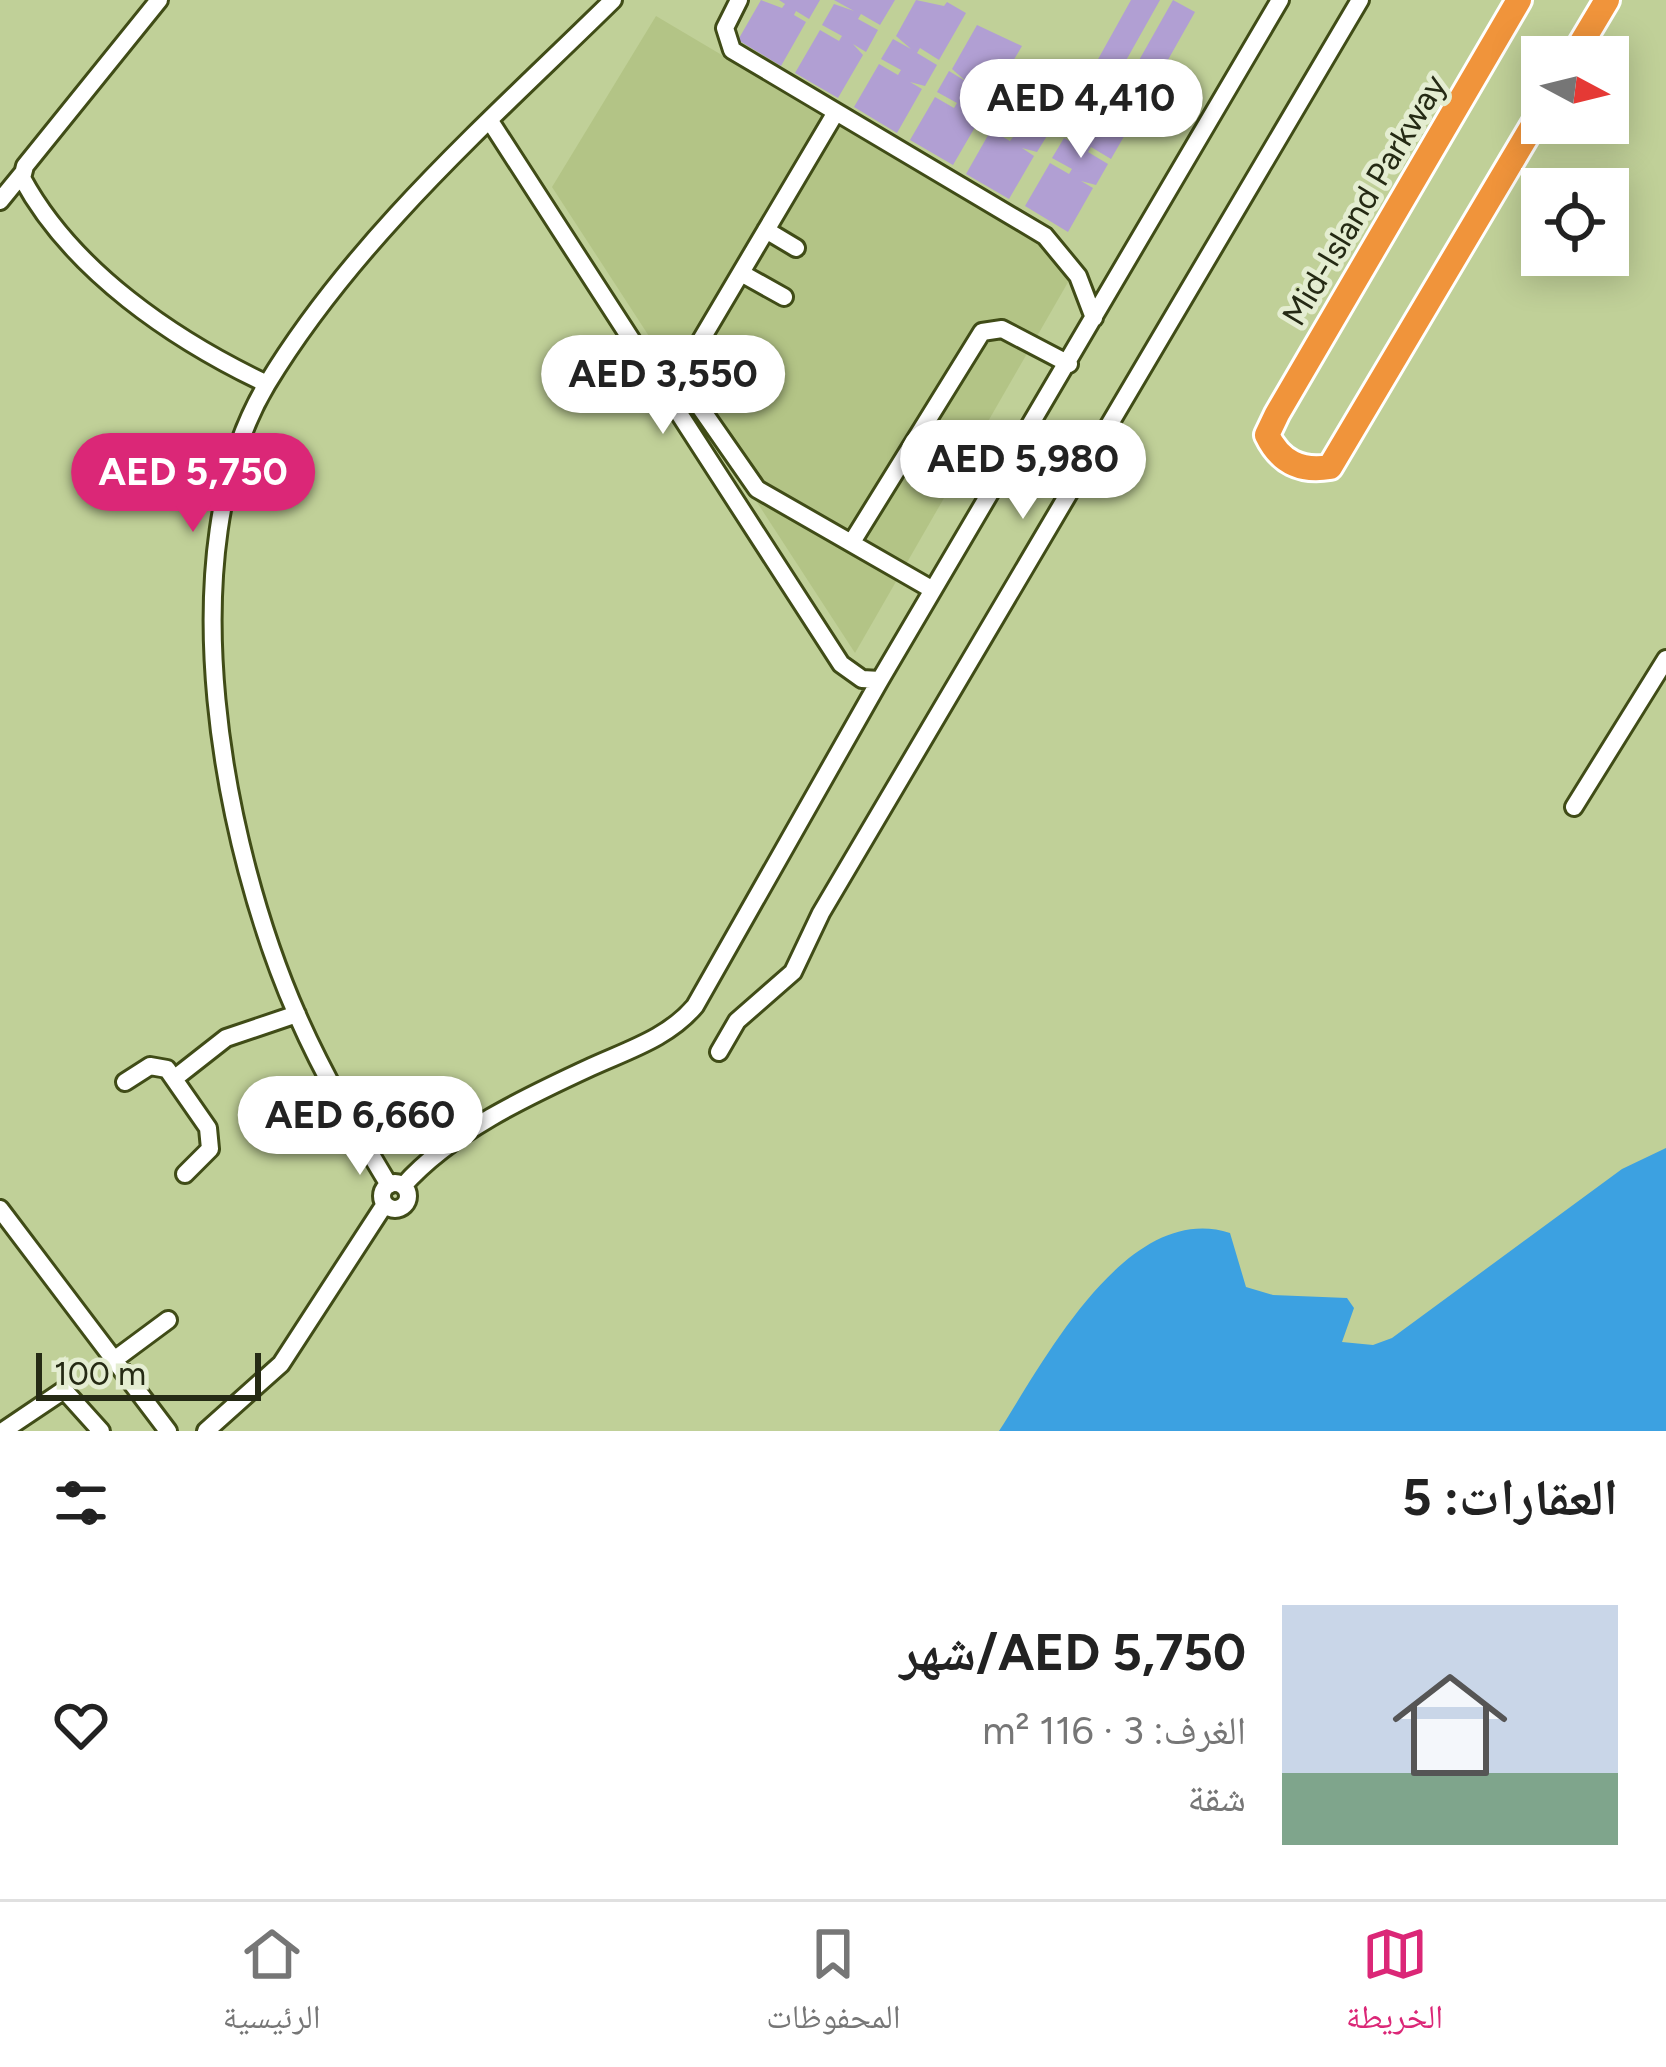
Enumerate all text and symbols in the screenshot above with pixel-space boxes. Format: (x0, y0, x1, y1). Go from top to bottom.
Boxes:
north arrow (1521, 36, 1629, 144)
map controls (1521, 36, 1629, 276)
pin: AED 4,410 (944, 59, 1218, 161)
street label: Mid-Island Parkway (1274, 67, 1454, 332)
text: AED 4,410 (987, 74, 1175, 121)
button: locate (1521, 168, 1629, 276)
pin: AED 3,550 (526, 335, 800, 437)
text: AED 3,550 (568, 350, 758, 397)
pin: AED 5,980 (886, 420, 1160, 522)
pin: AED 5,750 (56, 433, 330, 535)
text: AED 5,980 (927, 435, 1119, 482)
text: AED 5,750 (98, 448, 288, 495)
pin: AED 6,660 (223, 1076, 497, 1178)
text: AED 6,660 (265, 1091, 455, 1138)
scale bar (36, 1347, 261, 1400)
text: 100 m (54, 1354, 146, 1393)
text: العقارات: 5 (1402, 1467, 1618, 1528)
icon: filters (48, 1470, 114, 1536)
text: AED 5,750/شهر (900, 1622, 1246, 1683)
icon: home (1378, 1653, 1522, 1797)
icon: heart (48, 1692, 114, 1758)
text: الغرف: 3 · 116 m² (982, 1707, 1246, 1754)
text: شقة (1188, 1774, 1246, 1821)
tab: الرئيسية (223, 1921, 321, 2049)
tab: المحفوظات (766, 1921, 900, 2049)
tab: الخريطة (1346, 1921, 1443, 2049)

